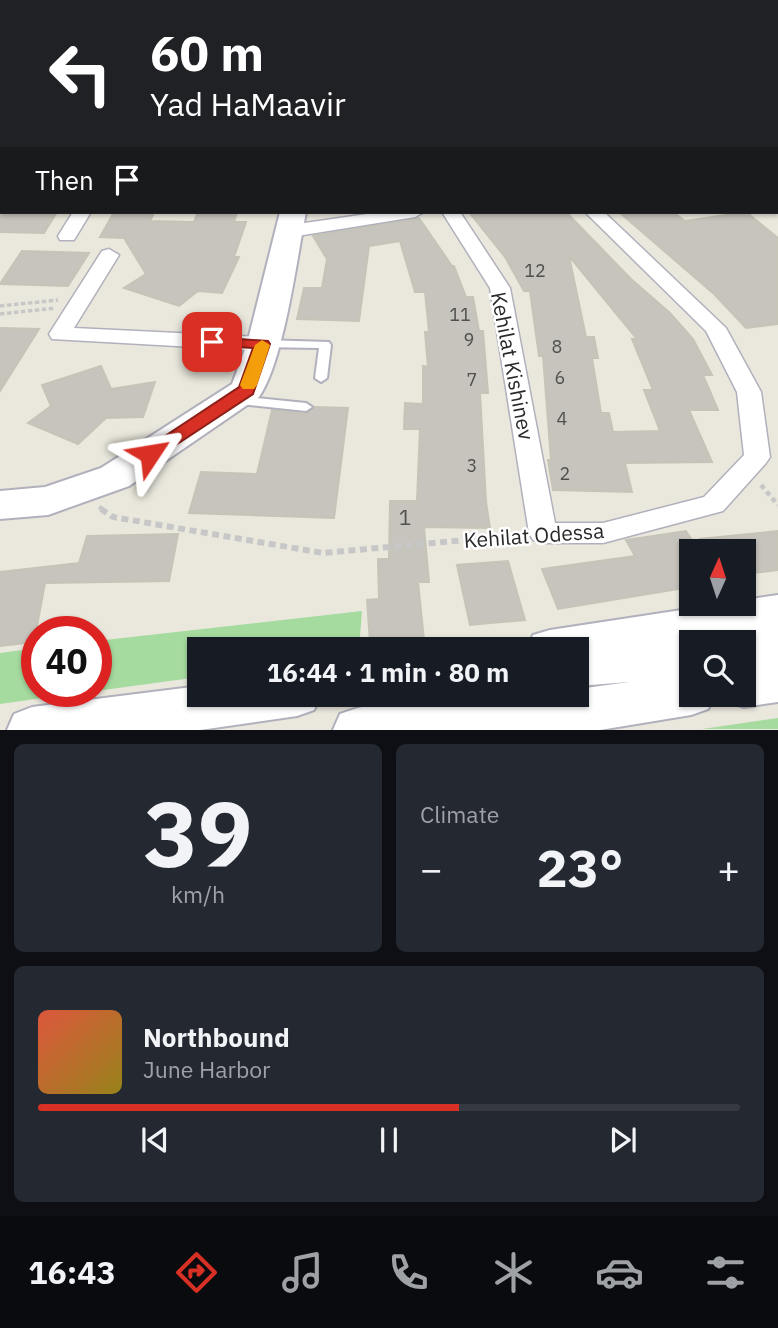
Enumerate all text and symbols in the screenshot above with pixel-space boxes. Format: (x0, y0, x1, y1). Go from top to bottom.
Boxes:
text: 60 m (150, 21, 264, 84)
icon: left (35, 28, 126, 119)
text: Yad HaMaavir (150, 83, 346, 125)
icon: arrive (108, 161, 146, 199)
text: Then (35, 163, 94, 197)
house number: 12 (524, 259, 546, 282)
street label: Kehilat Kishinev (485, 289, 541, 442)
house number: 11 (449, 303, 471, 326)
pin (182, 312, 242, 372)
icon: arrive (193, 323, 231, 361)
house number: 9 (464, 328, 474, 351)
house number: 8 (552, 335, 562, 358)
house number: 6 (555, 366, 565, 389)
house number: 7 (467, 368, 477, 391)
house number: 4 (557, 407, 568, 430)
position arrow (113, 417, 187, 491)
house number: 3 (467, 454, 477, 477)
house number: 2 (560, 462, 570, 485)
house number: 1 (399, 503, 411, 531)
street label: Kehilat Odessa (463, 516, 605, 554)
north arrow (679, 539, 756, 616)
map controls (679, 539, 756, 707)
speed limit sign: 40 (21, 616, 112, 707)
button: search (679, 630, 756, 707)
text: 16:44 · 1 min · 80 m (267, 655, 509, 689)
text: 39 (143, 774, 253, 892)
text: Climate (420, 799, 499, 829)
text: 23° (537, 834, 623, 901)
text: − (420, 844, 443, 893)
text: + (717, 844, 740, 893)
text: km/h (171, 879, 225, 909)
text: Northbound (143, 1020, 290, 1054)
text: June Harbor (143, 1054, 271, 1084)
icon: previous (136, 1121, 174, 1159)
icon: pause (370, 1121, 408, 1159)
icon: next (604, 1121, 642, 1159)
icon: directions (172, 1248, 221, 1297)
icon: music (278, 1248, 327, 1297)
icon: phone (384, 1248, 433, 1297)
icon: climate (489, 1248, 538, 1297)
icon: car (595, 1248, 644, 1297)
icon: filters (701, 1248, 750, 1297)
text: 16:43 (28, 1251, 116, 1293)

